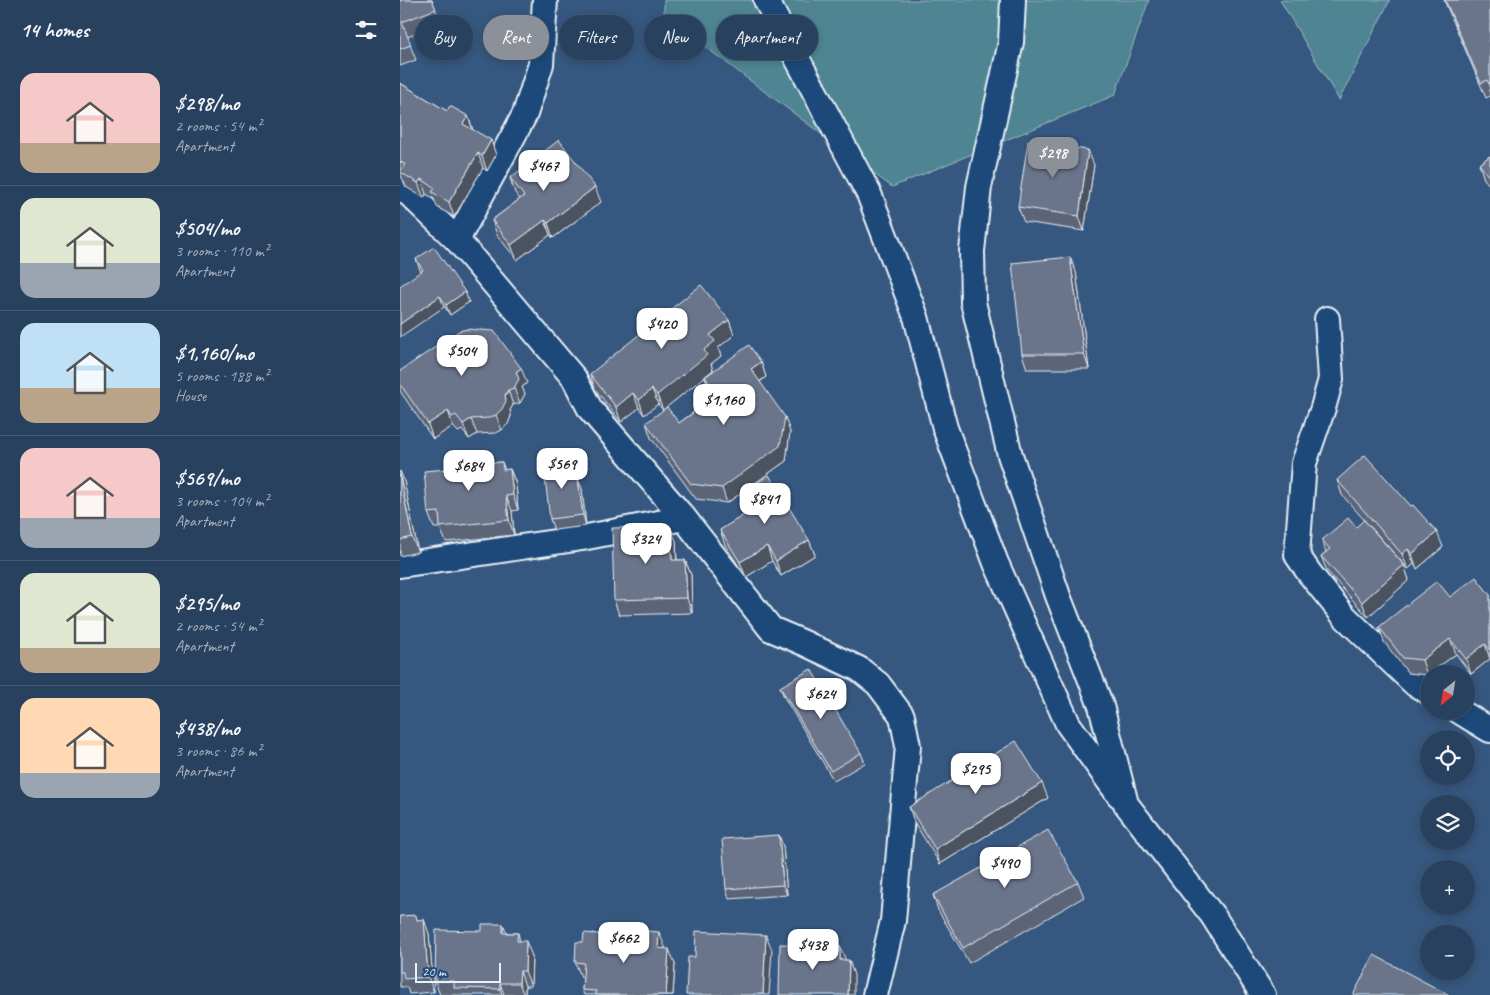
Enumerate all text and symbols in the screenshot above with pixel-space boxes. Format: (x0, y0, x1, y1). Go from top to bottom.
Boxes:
chip: Buy (415, 15, 473, 60)
chip: Rent (483, 15, 549, 60)
chip: Filters (559, 15, 634, 60)
chip: New (644, 15, 706, 60)
chip: Apartment (716, 15, 818, 60)
icon: filters (352, 16, 380, 44)
text: 14 homes (20, 17, 89, 43)
text: $298/mo (175, 90, 239, 116)
icon: home (60, 93, 120, 153)
text: 2 rooms · 54 m² (175, 116, 261, 136)
text: Apartment (175, 136, 234, 156)
pin: $298 (1023, 136, 1083, 179)
text: $298 (1039, 143, 1067, 163)
pin: $467 (514, 150, 574, 192)
text: $467 (529, 156, 559, 176)
text: $504/mo (175, 215, 239, 241)
icon: home (60, 218, 120, 278)
text: 3 rooms · 110 m² (175, 241, 269, 261)
text: Apartment (175, 261, 234, 281)
pin: $420 (632, 308, 692, 350)
text: $420 (648, 314, 676, 334)
pin: $504 (432, 334, 492, 377)
text: $1,160/mo (175, 340, 254, 366)
text: $504 (448, 341, 476, 361)
icon: home (60, 343, 120, 403)
text: 5 rooms · 188 m² (175, 366, 269, 386)
pin: $1,160 (683, 384, 765, 426)
text: House (175, 386, 206, 406)
text: $1,160 (704, 390, 744, 410)
pin: $569 (532, 448, 592, 490)
pin: $684 (439, 450, 499, 492)
text: $569 (548, 454, 576, 474)
text: $684 (454, 456, 484, 476)
text: $569/mo (175, 465, 240, 491)
icon: home (60, 468, 120, 528)
pin: $841 (735, 482, 795, 525)
text: $841 (751, 489, 779, 509)
text: 3 rooms · 104 m² (175, 491, 269, 511)
text: Apartment (175, 511, 234, 531)
pin: $324 (616, 522, 676, 565)
text: $324 (632, 529, 660, 549)
text: $295/mo (175, 590, 239, 616)
icon: home (60, 593, 120, 653)
text: 2 rooms · 54 m² (175, 616, 261, 636)
text: Apartment (175, 636, 234, 656)
north arrow (1420, 665, 1475, 720)
map controls (1420, 665, 1475, 980)
pin: $624 (791, 678, 851, 720)
text: $624 (806, 684, 836, 704)
text: $438/mo (175, 715, 240, 741)
icon: home (60, 718, 120, 778)
button: locate (1420, 730, 1475, 785)
text: 3 rooms · 86 m² (175, 741, 261, 761)
pin: $295 (946, 752, 1006, 795)
text: $295 (962, 759, 990, 779)
text: Apartment (175, 761, 234, 781)
button: layers (1420, 795, 1475, 850)
pin: $490 (975, 846, 1035, 889)
text: $490 (991, 853, 1019, 873)
button: + (1420, 860, 1475, 915)
pin: $662 (594, 922, 654, 964)
button: − (1420, 925, 1475, 980)
text: $662 (609, 928, 639, 948)
pin: $438 (783, 928, 843, 971)
text: $438 (799, 935, 827, 955)
scale bar (415, 960, 501, 983)
text: 20 m (422, 963, 446, 980)

